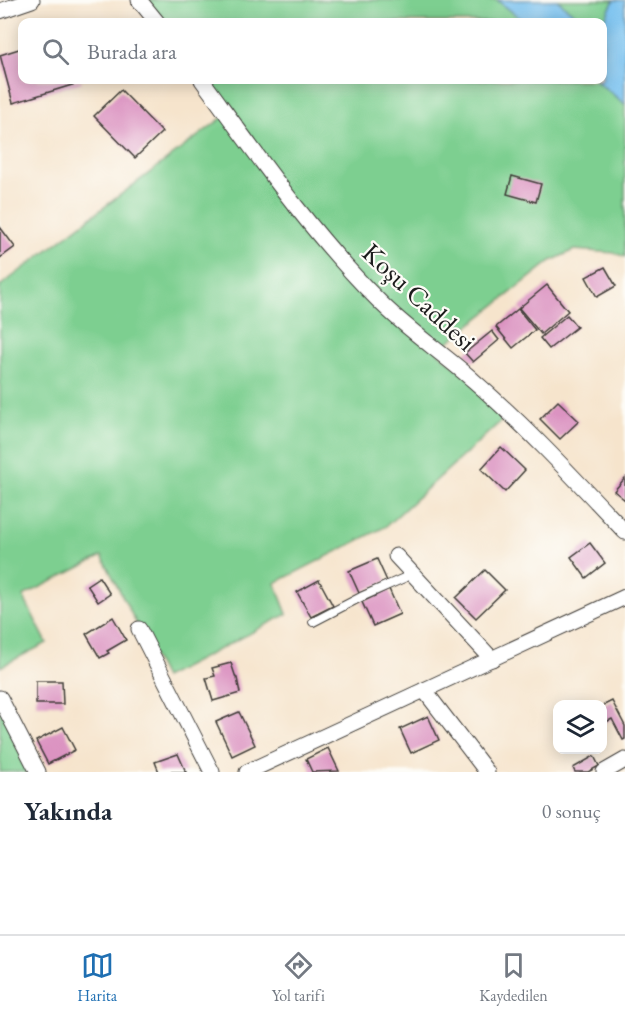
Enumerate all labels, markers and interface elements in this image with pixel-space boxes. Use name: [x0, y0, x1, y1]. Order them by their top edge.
search box: [18, 18, 607, 84]
icon: search: [39, 35, 72, 68]
text: Burada ara: [87, 37, 177, 66]
street label: Koşu Caddesi: [355, 235, 484, 359]
map controls: [553, 700, 607, 754]
button: layers: [553, 700, 607, 754]
text: Yakında: [24, 794, 112, 828]
text: 0 sonuç: [542, 798, 601, 824]
tab: Harita: [77, 949, 117, 1006]
tab: Yol tarifi: [272, 949, 325, 1006]
tab: Kaydedilen: [479, 949, 548, 1006]

